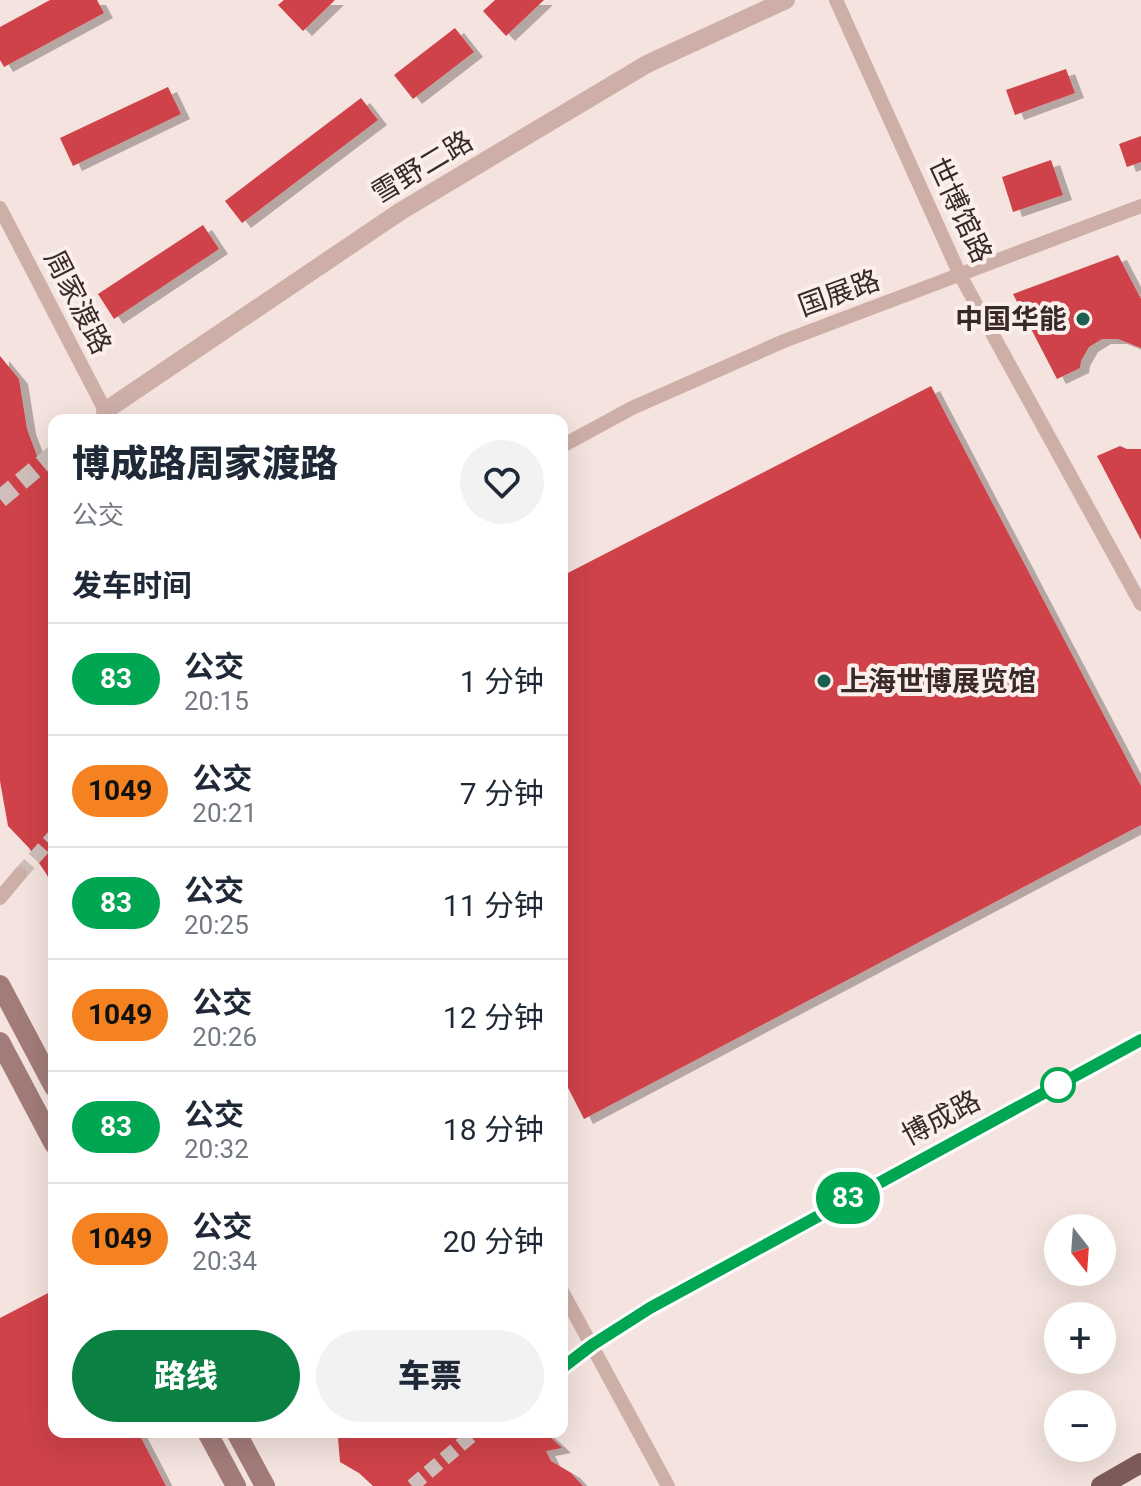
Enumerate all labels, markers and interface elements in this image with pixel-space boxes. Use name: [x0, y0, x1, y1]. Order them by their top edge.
street label: 雪野二路: [365, 124, 479, 210]
street label: 世博馆路: [921, 152, 999, 268]
street label: 周家渡路: [38, 245, 118, 359]
street label: 国展路: [794, 263, 884, 323]
place label: 中国华能: [955, 303, 1067, 336]
marker: 中国华能: [1074, 310, 1092, 328]
button: heart: [460, 440, 544, 524]
text: 博成路周家渡路: [72, 442, 338, 486]
text: 公交: [72, 500, 124, 530]
text: 发车时间: [72, 568, 192, 603]
text: 公交: [184, 649, 244, 684]
text: 83: [100, 662, 132, 695]
text: 1 分钟: [460, 664, 544, 699]
place label: 上海世博展览馆: [840, 665, 1036, 698]
marker: 上海世博展览馆: [815, 672, 833, 690]
text: 20:15: [184, 686, 249, 716]
text: 公交: [192, 761, 252, 796]
text: 1049: [88, 774, 152, 807]
text: 7 分钟: [460, 776, 544, 811]
text: 20:21: [192, 798, 257, 828]
text: 公交: [184, 873, 244, 908]
text: 83: [100, 886, 132, 919]
text: 11 分钟: [443, 888, 544, 923]
text: 20:25: [184, 910, 249, 940]
text: 公交: [192, 985, 252, 1020]
text: 1049: [88, 998, 152, 1031]
text: 12 分钟: [443, 1000, 544, 1035]
text: 20:26: [192, 1022, 257, 1052]
unlabelled marker: [1041, 1068, 1075, 1102]
street label: 博成路: [896, 1084, 986, 1152]
text: 公交: [184, 1097, 244, 1132]
text: 83: [100, 1110, 132, 1143]
text: 18 分钟: [443, 1112, 544, 1147]
text: 20:32: [184, 1134, 249, 1164]
line badge: 83: [812, 1172, 884, 1224]
text: 83: [832, 1181, 864, 1214]
text: 公交: [192, 1209, 252, 1244]
north arrow: [1044, 1214, 1116, 1286]
map controls: [1044, 1214, 1116, 1462]
text: 1049: [88, 1222, 152, 1255]
text: 20 分钟: [443, 1224, 544, 1259]
text: 20:34: [192, 1246, 257, 1276]
button: +: [1044, 1302, 1116, 1374]
button: 路线: [72, 1330, 300, 1422]
button: 车票: [316, 1330, 544, 1422]
button: −: [1044, 1390, 1116, 1462]

